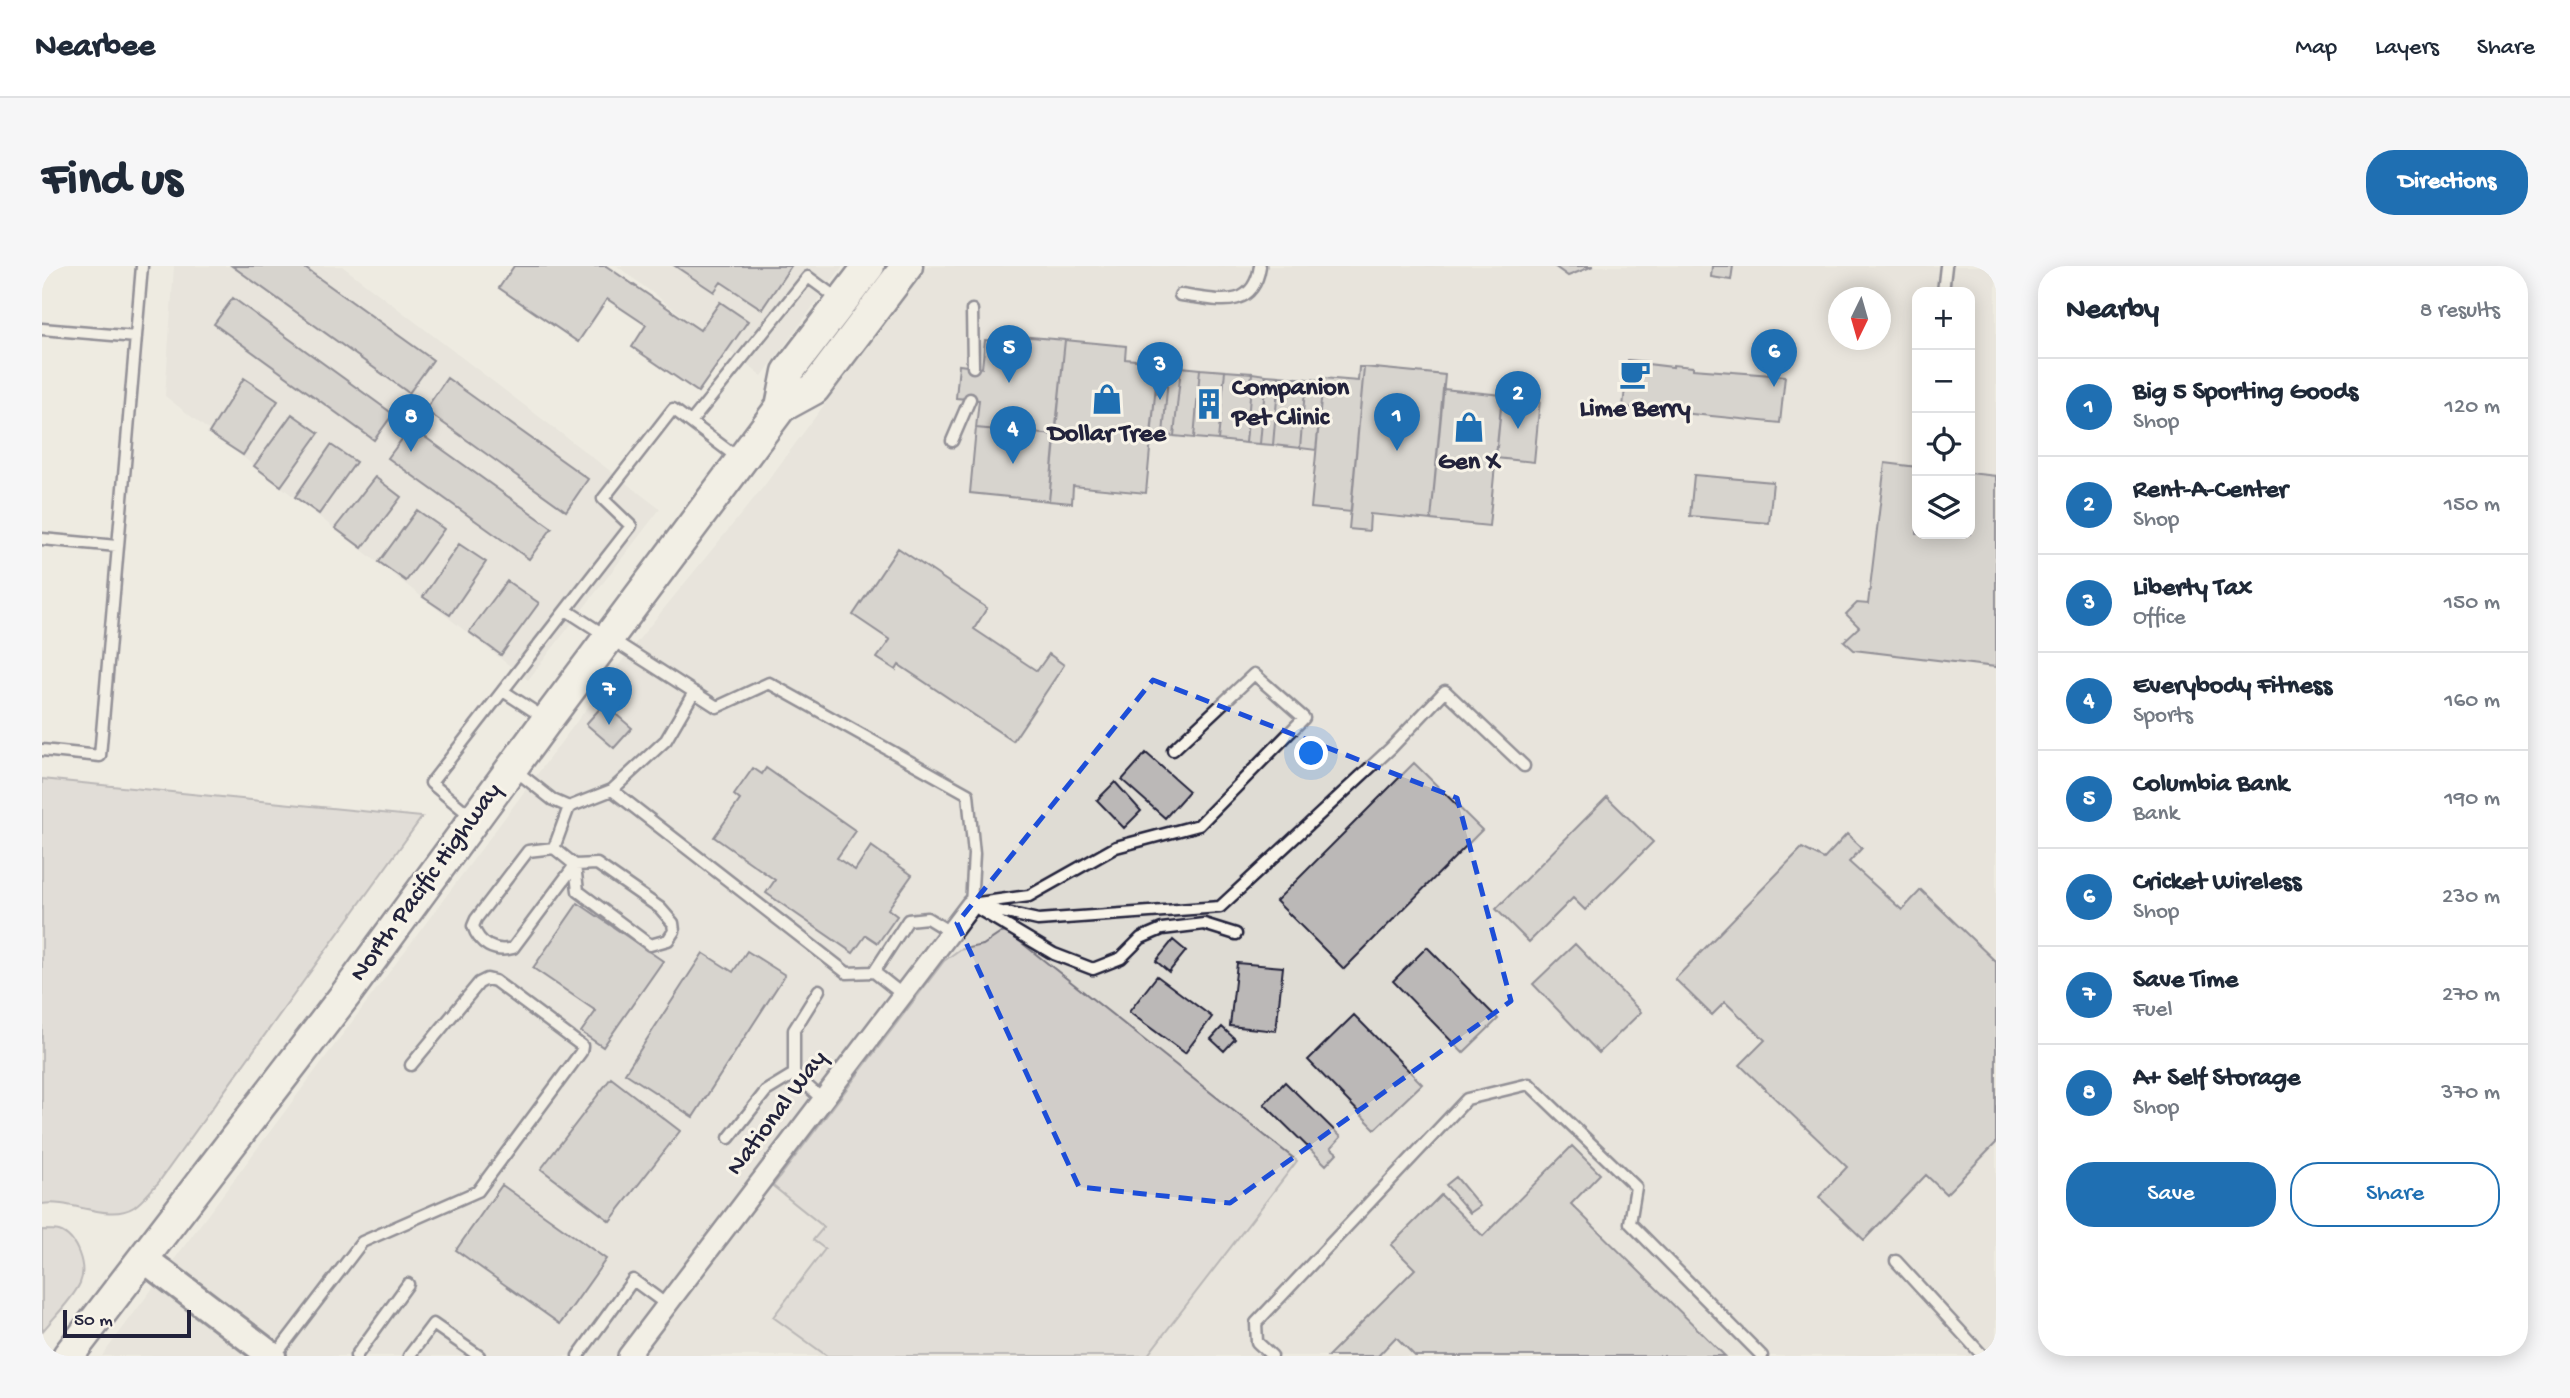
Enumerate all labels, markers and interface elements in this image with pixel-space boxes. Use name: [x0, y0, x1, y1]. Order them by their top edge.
text: Nearbee: [35, 29, 155, 67]
text: Map: [2295, 34, 2337, 63]
text: Layers: [2375, 34, 2439, 63]
text: Share: [2477, 34, 2535, 63]
button: Directions: [2366, 150, 2528, 215]
text: Find us: [42, 153, 182, 211]
north arrow: [1828, 287, 1891, 350]
map controls: [1912, 287, 1975, 539]
button: +: [1912, 287, 1975, 350]
text: Nearby: [2066, 294, 2159, 329]
text: 8 results: [2420, 298, 2500, 325]
pin: 5: [986, 325, 1032, 383]
pin: 6: [1751, 329, 1797, 387]
pin: 3: [1137, 342, 1183, 400]
button: −: [1912, 350, 1975, 413]
cafe icon: Lime Berry: [1618, 357, 1652, 391]
pin: 2: [1495, 371, 1541, 429]
place label: Companion Pet Clinic: [1230, 374, 1350, 435]
text: Big 5 Sporting Goods: [2133, 378, 2358, 409]
shop icon: Dollar Tree: [1090, 382, 1124, 416]
building icon: Companion Pet Clinic: [1192, 387, 1226, 421]
pin: 1: [1374, 393, 1420, 451]
pin: 8: [388, 394, 434, 452]
text: 1: [2084, 394, 2094, 421]
text: 120 m: [2445, 394, 2500, 421]
place label: Lime Berry: [1579, 395, 1691, 426]
pin: 4: [990, 406, 1036, 464]
text: Shop: [2133, 409, 2179, 436]
shop icon: Gen X: [1452, 410, 1486, 444]
button: locate: [1912, 413, 1975, 476]
place label: Dollar Tree: [1046, 420, 1167, 451]
place label: Gen X: [1438, 448, 1502, 479]
button: layers: [1912, 476, 1975, 539]
text: Rent-A-Center: [2133, 476, 2288, 507]
text: 2: [2083, 492, 2095, 519]
text: 150 m: [2444, 492, 2500, 519]
text: Shop: [2133, 507, 2179, 534]
text: Liberty Tax: [2133, 574, 2252, 605]
text: 3: [2083, 590, 2095, 617]
text: 150 m: [2444, 590, 2500, 617]
text: Office: [2133, 605, 2186, 632]
pin: 7: [586, 667, 632, 725]
text: Everybody Fitness: [2133, 672, 2332, 703]
text: 4: [2084, 688, 2094, 715]
text: 160 m: [2444, 688, 2500, 715]
text: Sports: [2133, 703, 2193, 730]
your location: [1294, 736, 1328, 770]
text: Columbia Bank: [2133, 770, 2289, 801]
street label: North Pacific Highway: [344, 777, 510, 989]
text: 5: [2083, 786, 2095, 813]
text: 190 m: [2444, 786, 2500, 813]
text: Bank: [2133, 801, 2179, 828]
text: Cricket Wireless: [2133, 868, 2301, 899]
text: 6: [2083, 884, 2095, 911]
text: 230 m: [2442, 884, 2500, 911]
text: Shop: [2133, 899, 2179, 926]
text: Save Time: [2133, 966, 2238, 997]
text: 7: [2083, 982, 2095, 1009]
text: 270 m: [2442, 982, 2500, 1009]
text: Fuel: [2133, 997, 2173, 1024]
street label: National Way: [721, 1045, 835, 1183]
text: A+ Self Storage: [2133, 1064, 2300, 1095]
text: 8: [2083, 1080, 2095, 1107]
text: 370 m: [2441, 1080, 2500, 1107]
text: Shop: [2133, 1095, 2179, 1122]
button: Save: [2066, 1162, 2276, 1227]
button: Share: [2290, 1162, 2500, 1227]
scale bar: [63, 1307, 191, 1339]
text: 50 m: [74, 1310, 113, 1333]

